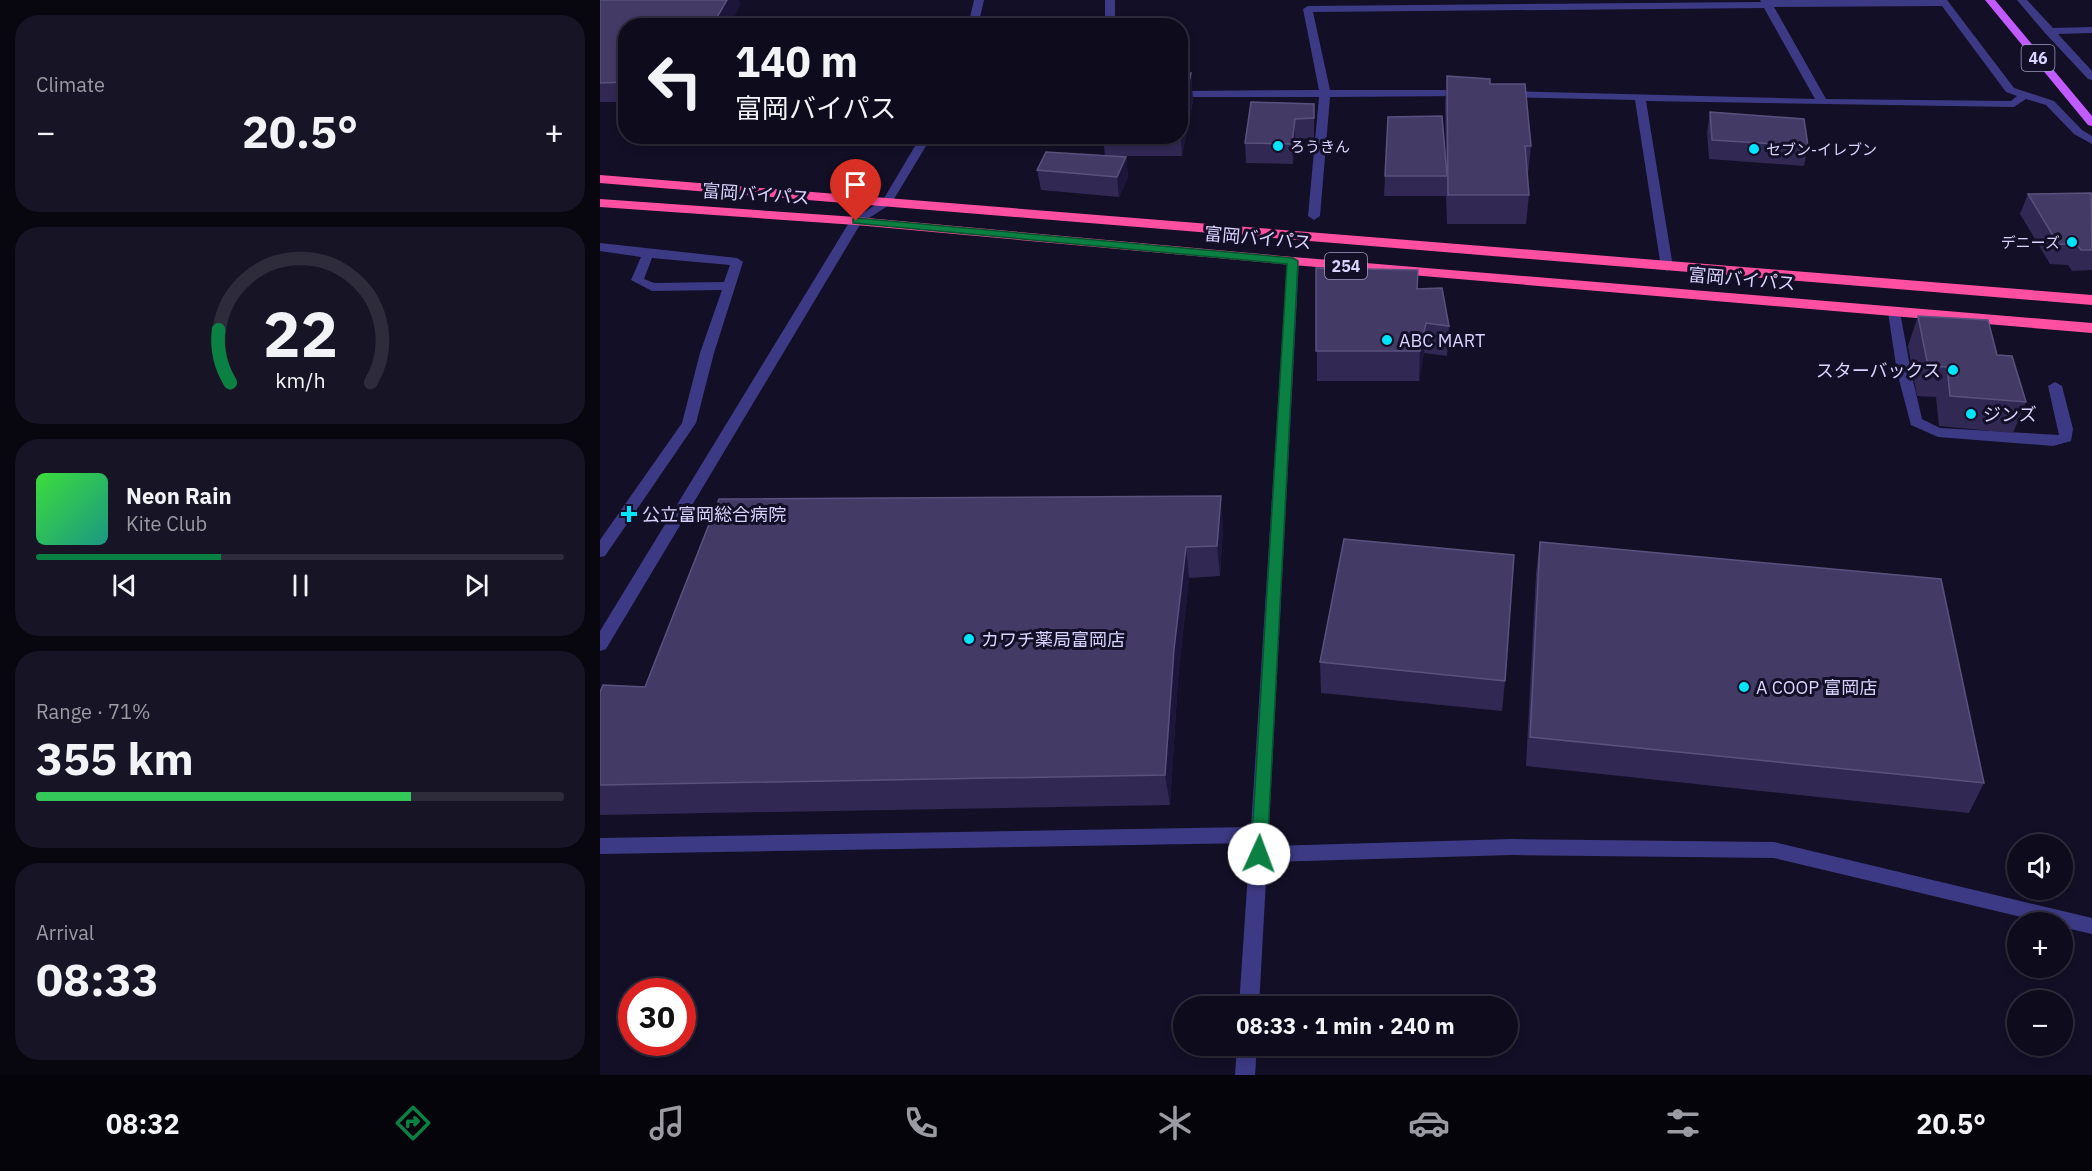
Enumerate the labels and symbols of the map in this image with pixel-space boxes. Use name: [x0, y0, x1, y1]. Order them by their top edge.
road number: 46: [2022, 45, 2054, 71]
place label: ろうきん: [1290, 137, 1350, 156]
marker: ろうきん: [1271, 139, 1285, 153]
place label: セブン-イレブン: [1766, 140, 1877, 159]
marker: セブン-イレブン: [1747, 142, 1761, 156]
pin: [830, 159, 881, 221]
street label: 富岡バイパス: [702, 179, 810, 209]
street label: 富岡バイパス: [1203, 222, 1313, 254]
place label: デニーズ: [2001, 233, 2060, 252]
marker: デニーズ: [2065, 235, 2079, 249]
road number: 254: [1325, 253, 1367, 279]
street label: 富岡バイパス: [1687, 263, 1797, 295]
place label: ABC MART: [1399, 329, 1485, 352]
marker: ABC MART: [1380, 333, 1394, 347]
place label: スターバックス: [1816, 359, 1941, 382]
marker: スターバックス: [1946, 363, 1960, 377]
place label: ジンズ: [1983, 403, 2037, 426]
marker: ジンズ: [1964, 407, 1978, 421]
place label: 公立富岡総合病院: [642, 503, 786, 526]
marker: 公立富岡総合病院: [620, 505, 638, 523]
place label: カワチ薬局富岡店: [981, 628, 1125, 651]
marker: カワチ薬局富岡店: [962, 632, 976, 646]
place label: A COOP 富岡店: [1756, 676, 1877, 699]
marker: A COOP 富岡店: [1737, 680, 1751, 694]
position arrow: [1227, 822, 1291, 886]
speed limit sign: 30: [618, 978, 696, 1056]

